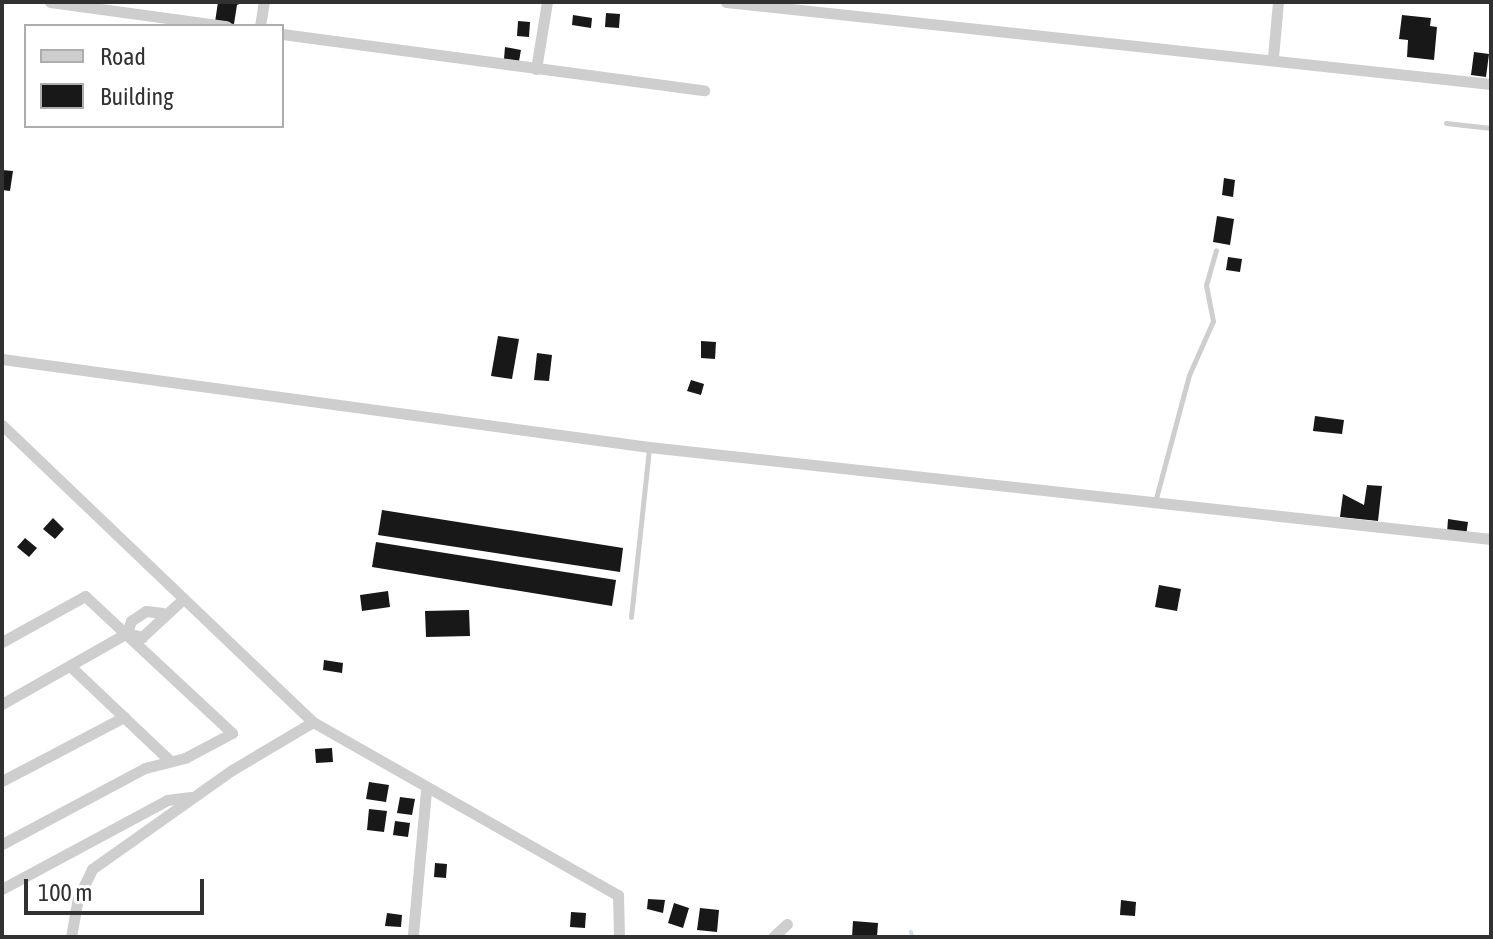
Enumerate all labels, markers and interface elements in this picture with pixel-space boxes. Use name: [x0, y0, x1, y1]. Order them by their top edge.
legend: [24, 24, 284, 128]
text: Road: [100, 43, 146, 70]
text: Building: [100, 83, 173, 110]
scale bar: [28, 863, 208, 913]
text: 100 m: [38, 879, 92, 906]

